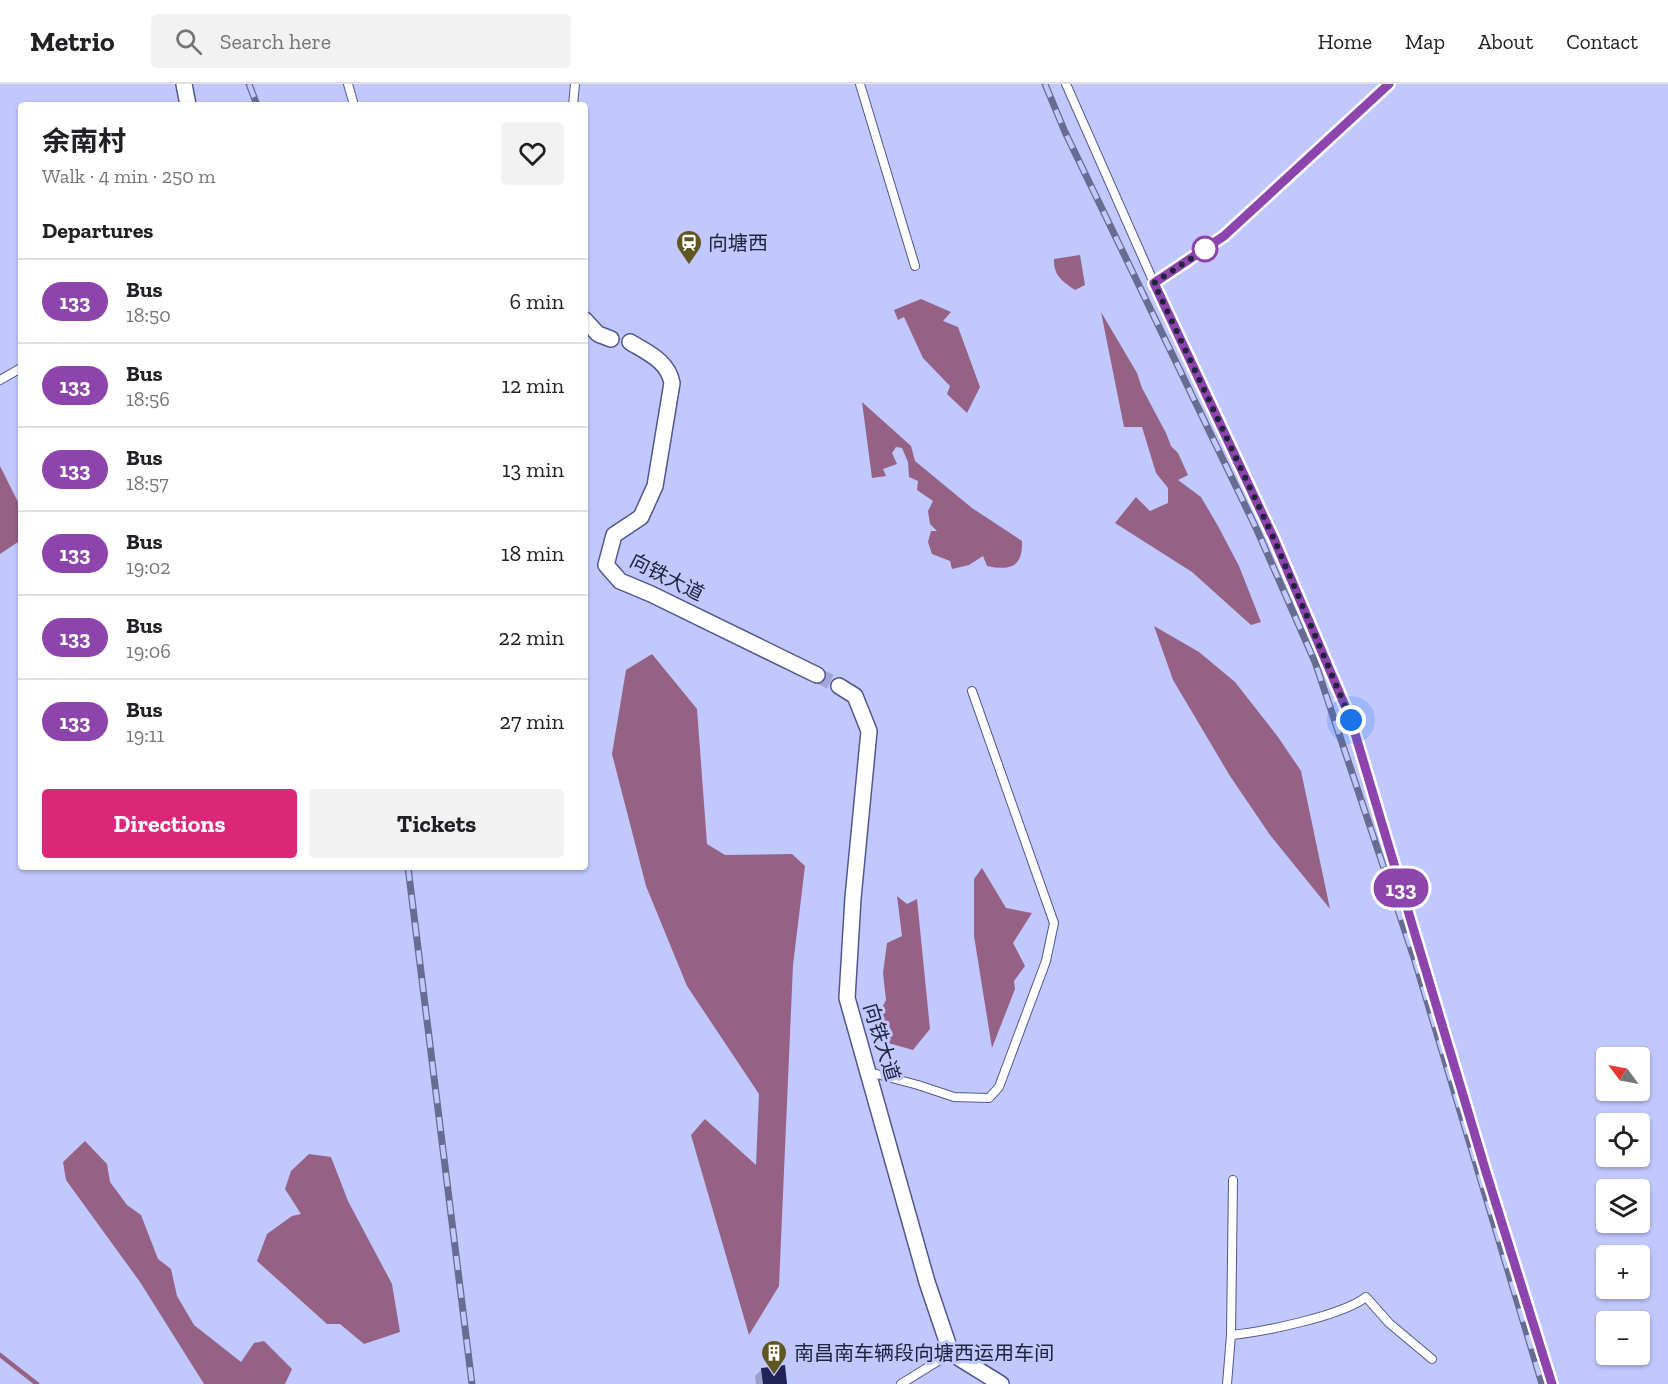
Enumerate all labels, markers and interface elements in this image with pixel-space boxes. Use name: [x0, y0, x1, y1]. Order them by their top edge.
search box: [151, 14, 571, 68]
text: Metrio: [30, 25, 115, 58]
icon: search: [172, 25, 205, 58]
text: Search here: [220, 28, 331, 55]
text: Home: [1318, 29, 1372, 54]
text: Map: [1405, 29, 1445, 54]
text: About: [1478, 29, 1533, 54]
text: Contact: [1566, 29, 1638, 54]
button: heart: [501, 122, 564, 185]
text: 余南村: [42, 125, 126, 158]
text: Walk · 4 min · 250 m: [42, 164, 216, 188]
text: Departures: [42, 217, 153, 244]
station icon: 向塘西: [674, 228, 704, 266]
place label: 向塘西: [708, 231, 768, 255]
unlabelled marker: [1192, 236, 1218, 262]
text: Bus: [126, 276, 163, 303]
text: 6 min: [510, 288, 564, 315]
text: 133: [60, 289, 90, 314]
text: 18:50: [126, 303, 171, 327]
text: Bus: [126, 360, 163, 387]
text: 12 min: [501, 372, 564, 399]
text: 133: [60, 373, 90, 398]
text: 18:56: [126, 387, 170, 411]
text: Bus: [126, 444, 163, 471]
text: 13 min: [502, 456, 564, 483]
text: 133: [60, 457, 90, 482]
text: 18:57: [126, 471, 169, 495]
text: Bus: [126, 528, 163, 555]
text: 18 min: [501, 540, 564, 567]
text: 133: [60, 541, 90, 566]
street label: 向铁大道: [626, 548, 708, 606]
text: 19:02: [126, 555, 171, 579]
text: Bus: [126, 612, 163, 639]
text: 22 min: [499, 624, 564, 651]
text: 133: [60, 625, 90, 650]
text: 19:06: [126, 639, 171, 663]
text: Bus: [126, 696, 163, 723]
your location: [1336, 705, 1366, 735]
text: 27 min: [500, 708, 564, 735]
text: 133: [60, 709, 90, 734]
text: 19:11: [126, 723, 164, 747]
button: Directions: [42, 789, 297, 858]
button: Tickets: [309, 789, 564, 858]
line badge: 133: [1366, 868, 1436, 908]
text: 133: [1386, 876, 1416, 901]
street label: 向铁大道: [859, 1000, 905, 1084]
north arrow: [1596, 1047, 1650, 1101]
map controls: [1596, 1047, 1650, 1365]
button: locate: [1596, 1113, 1650, 1167]
button: layers: [1596, 1179, 1650, 1233]
button: +: [1596, 1245, 1650, 1299]
button: −: [1596, 1311, 1650, 1365]
building icon: 南昌南车辆段向塘西运用车间: [759, 1338, 789, 1376]
place label: 南昌南车辆段向塘西运用车间: [794, 1341, 1054, 1365]

